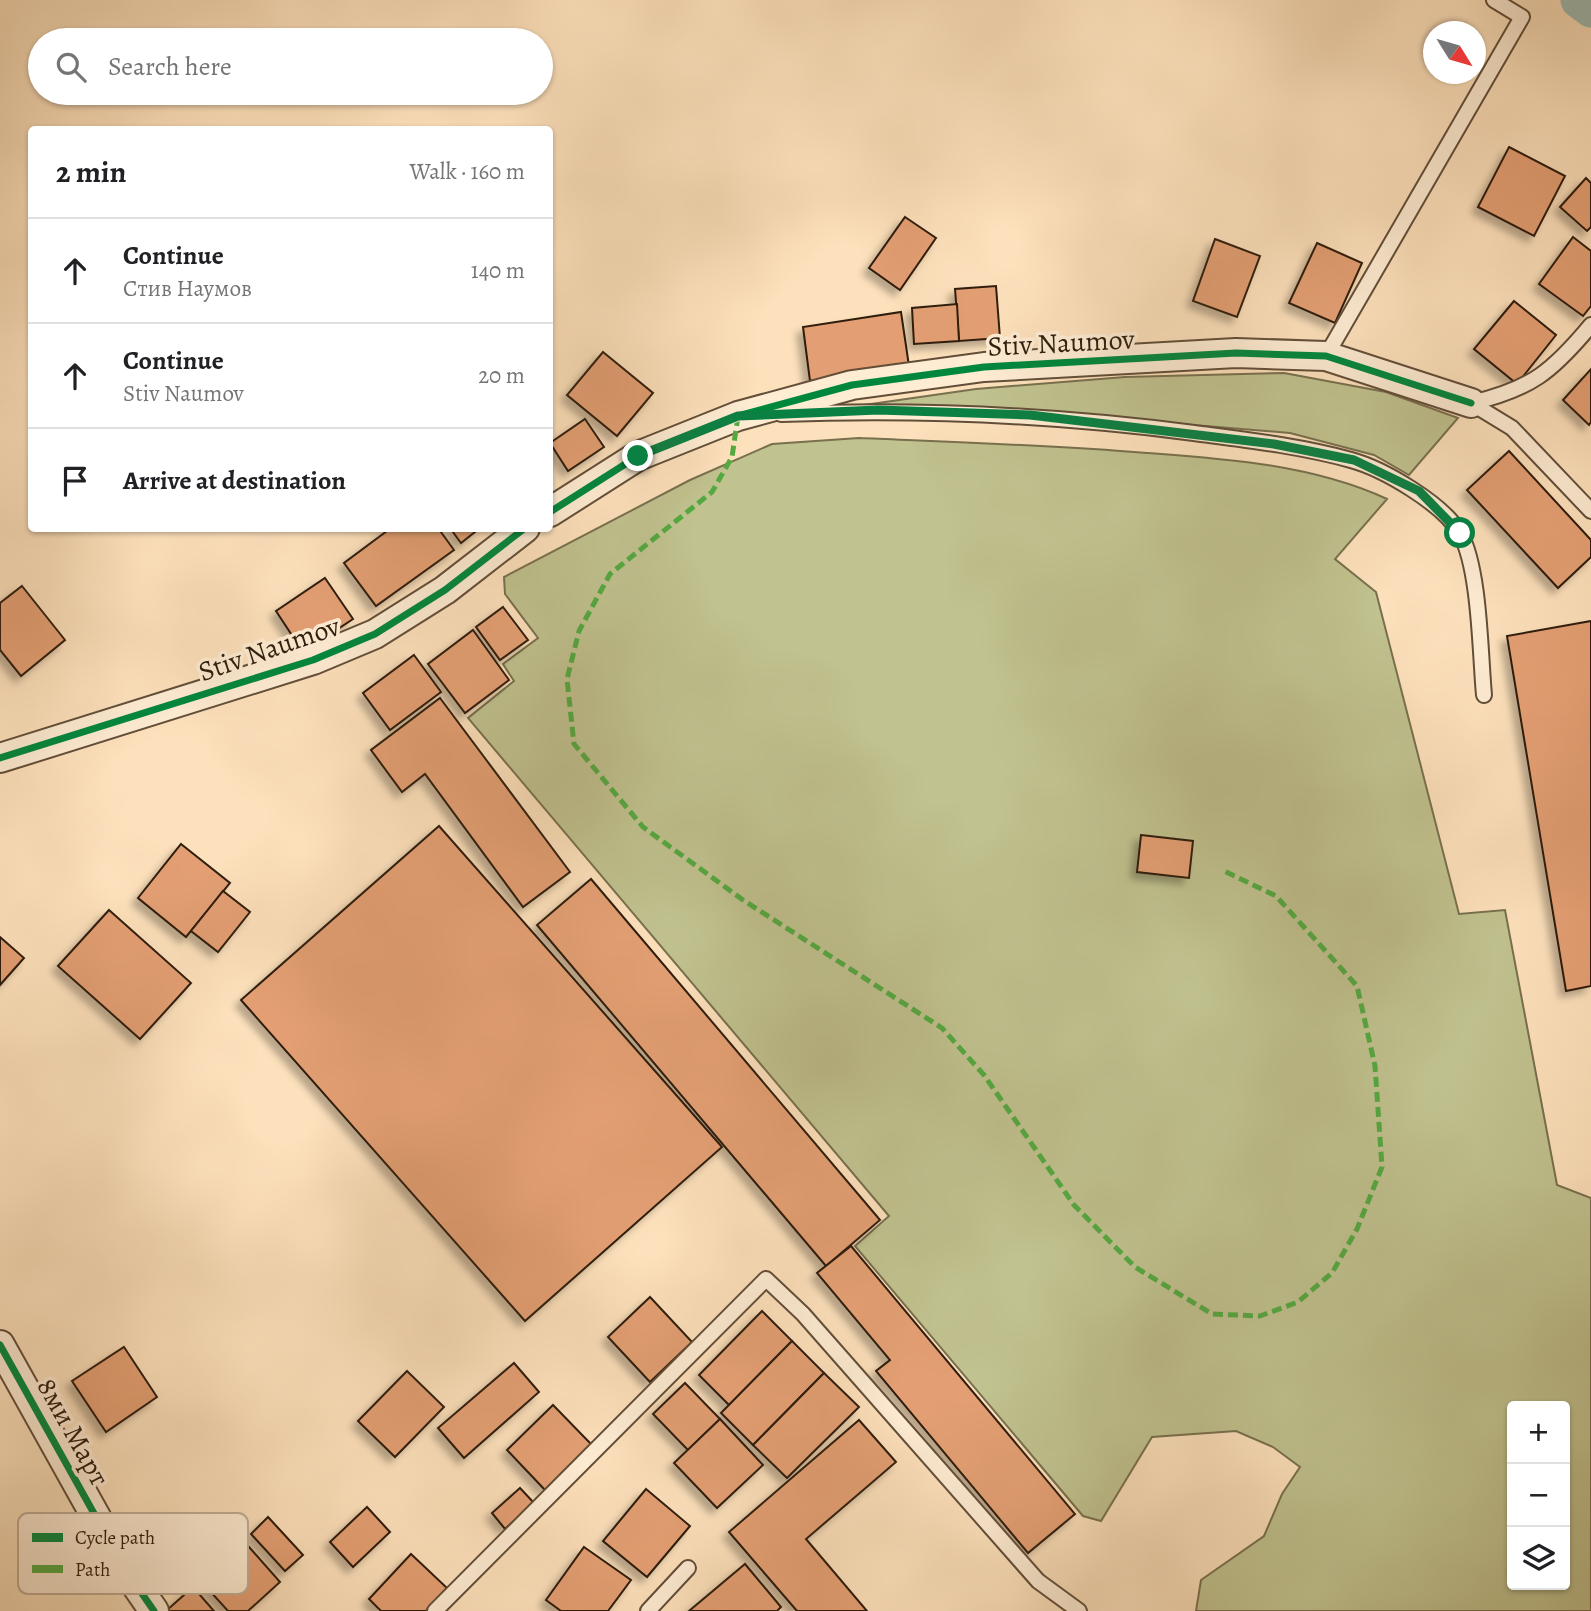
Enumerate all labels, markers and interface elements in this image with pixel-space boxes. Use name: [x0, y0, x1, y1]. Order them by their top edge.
north arrow: [1423, 21, 1486, 84]
search box: [28, 28, 553, 105]
icon: search: [52, 48, 90, 86]
text: Search here: [108, 49, 232, 84]
text: 2 min: [56, 152, 126, 192]
text: Walk · 160 m: [410, 156, 525, 187]
text: Continue: [123, 238, 224, 273]
icon: ahead: [56, 252, 94, 290]
text: 140 m: [471, 255, 525, 286]
text: Стив Наумов: [123, 273, 252, 304]
street label: Stiv Naumov: [987, 320, 1136, 366]
text: Continue: [123, 343, 224, 378]
icon: ahead: [56, 357, 94, 395]
text: 20 m: [478, 360, 525, 391]
text: Stiv Naumov: [123, 378, 244, 409]
route end: [622, 440, 653, 471]
icon: arrive: [56, 462, 94, 500]
text: Arrive at destination: [123, 463, 346, 498]
route start: [1444, 517, 1475, 548]
street label: Stiv Naumov: [193, 607, 345, 691]
street label: 8ми Март: [28, 1371, 118, 1493]
map controls: [1507, 1401, 1570, 1590]
button: +: [1507, 1401, 1570, 1464]
button: −: [1507, 1464, 1570, 1527]
legend: [18, 1513, 248, 1594]
text: Cycle path: [75, 1525, 155, 1551]
button: layers: [1507, 1527, 1570, 1590]
text: Path: [75, 1557, 110, 1583]

